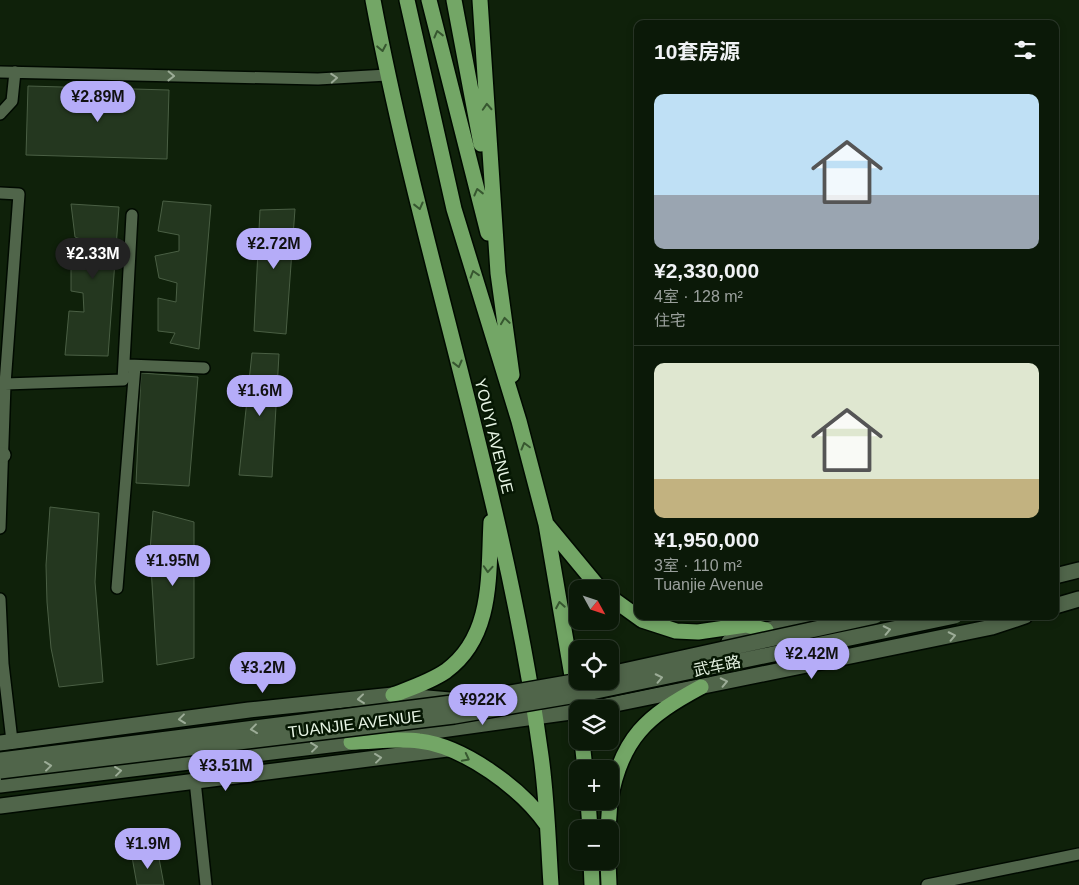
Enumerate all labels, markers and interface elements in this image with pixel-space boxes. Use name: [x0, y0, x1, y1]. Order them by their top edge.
one-way arrow: [433, 30, 444, 39]
icon: filters: [1011, 36, 1039, 64]
text: 10套房源: [654, 40, 740, 63]
one-way arrow: [376, 44, 386, 52]
one-way arrow: [167, 70, 175, 81]
one-way arrow: [330, 73, 338, 84]
pin: ¥2.89M: [57, 80, 139, 123]
text: ¥2.89M: [71, 88, 125, 105]
one-way arrow: [481, 102, 492, 110]
icon: home: [802, 127, 892, 217]
one-way arrow: [473, 188, 483, 196]
one-way arrow: [413, 201, 424, 210]
pin: ¥2.72M: [233, 228, 315, 270]
text: ¥2.72M: [247, 235, 301, 252]
pin: ¥2.33M: [52, 238, 134, 280]
text: ¥2.33M: [66, 245, 120, 262]
text: ¥2,330,000: [654, 259, 759, 282]
one-way arrow: [469, 270, 479, 279]
text: 4室 · 128 m²: [654, 288, 743, 305]
text: 住宅: [654, 312, 686, 329]
one-way arrow: [500, 317, 511, 325]
one-way arrow: [452, 359, 463, 368]
pin: ¥1.6M: [225, 374, 295, 417]
street label: YOUYI AVENUE: [471, 377, 517, 495]
text: ¥1.6M: [238, 382, 282, 399]
icon: home: [802, 395, 892, 485]
one-way arrow: [520, 442, 531, 450]
text: ¥1,950,000: [654, 528, 759, 551]
pin: ¥1.95M: [132, 544, 214, 587]
text: ¥1.95M: [146, 552, 200, 569]
text: 3室 · 110 m²: [654, 557, 742, 574]
one-way arrow: [483, 565, 494, 573]
text: Tuanjie Avenue: [654, 576, 763, 593]
north arrow: [569, 580, 619, 630]
map controls: [569, 580, 619, 870]
one-way arrow: [556, 600, 566, 609]
one-way arrow: [883, 626, 891, 636]
one-way arrow: [948, 631, 957, 641]
pin: ¥2.42M: [771, 638, 853, 680]
button: locate: [569, 640, 619, 690]
text: ¥2.42M: [785, 645, 839, 662]
pin: ¥3.2M: [228, 652, 298, 694]
street label: 武车路: [692, 653, 742, 679]
text: ¥3.2M: [241, 659, 285, 676]
one-way arrow: [655, 673, 664, 683]
one-way arrow: [720, 678, 729, 688]
pin: ¥922K: [448, 684, 518, 726]
text: ¥922K: [459, 691, 507, 708]
one-way arrow: [357, 693, 365, 704]
button: layers: [569, 700, 619, 750]
street label: TUANJIE AVENUE: [287, 707, 423, 741]
one-way arrow: [178, 713, 186, 724]
one-way arrow: [249, 723, 257, 734]
one-way arrow: [310, 742, 318, 753]
pin: ¥3.51M: [185, 750, 267, 792]
one-way arrow: [461, 752, 470, 762]
one-way arrow: [374, 753, 382, 764]
text: ¥3.51M: [199, 757, 253, 774]
button: +: [569, 760, 619, 810]
one-way arrow: [45, 761, 53, 772]
one-way arrow: [114, 766, 122, 777]
button: −: [569, 820, 619, 870]
pin: ¥1.9M: [113, 828, 183, 870]
text: ¥1.9M: [126, 835, 170, 852]

